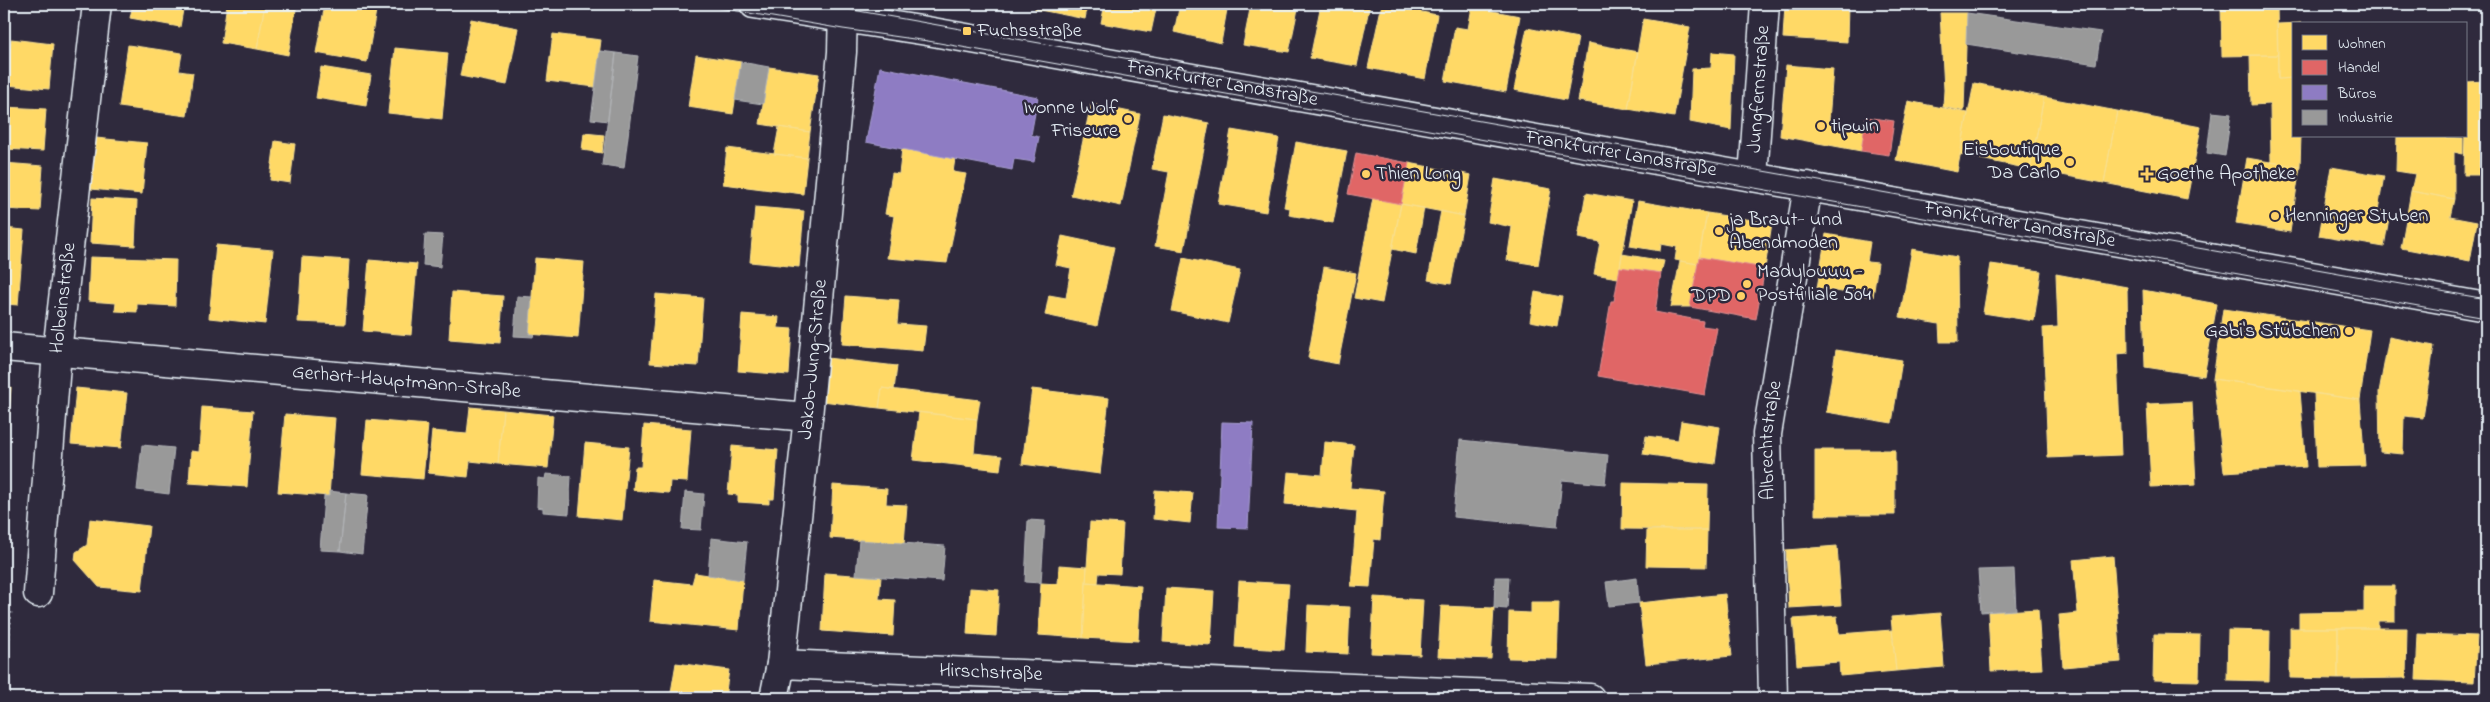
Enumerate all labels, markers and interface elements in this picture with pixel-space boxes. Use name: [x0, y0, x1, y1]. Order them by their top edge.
place label: Fuchsstraße: [976, 17, 1082, 46]
legend: [2292, 22, 2468, 138]
street label: Jungfernstraße: [1740, 24, 1778, 154]
marker: Fuchsstraße: [961, 25, 973, 37]
text: Wohnen: [2338, 33, 2386, 55]
street label: Frankfurter Landstraße: [1124, 52, 1320, 114]
text: Handel: [2338, 57, 2380, 79]
text: Büros: [2337, 83, 2377, 105]
place label: Ivonne Wolf Friseure: [1024, 94, 1119, 146]
text: Industrie: [2338, 107, 2393, 129]
place label: tipwin: [1831, 112, 1879, 141]
marker: Ivonne Wolf Friseure: [1122, 113, 1134, 125]
marker: tipwin: [1815, 120, 1827, 132]
street label: Frankfurter Landstraße: [1522, 123, 1719, 185]
place label: Eisboutique Da Carlo: [1963, 136, 2060, 188]
marker: Eisboutique Da Carlo: [2064, 156, 2076, 168]
place label: Thien Long: [1376, 160, 1461, 190]
place label: Goethe Apotheke: [2157, 160, 2296, 189]
marker: Thien Long: [1360, 168, 1372, 180]
marker: Goethe Apotheke: [2141, 168, 2153, 180]
street label: Frankfurter Landstraße: [1921, 193, 2118, 256]
place label: Henninger Stuben: [2285, 202, 2428, 232]
place label: ja Braut- und Abendmoden: [1726, 206, 1842, 258]
marker: Henninger Stuben: [2269, 210, 2281, 222]
marker: ja Braut- und Abendmoden: [1713, 225, 1725, 237]
street label: Holbeinstraße: [42, 241, 84, 355]
place label: Madylouuu - Postfiliale 504: [1757, 258, 1871, 310]
street label: Jakob-Jung-Straße: [791, 278, 835, 441]
marker: Madylouuu - Postfiliale 504: [1741, 278, 1753, 290]
place label: DPD: [1690, 282, 1731, 311]
marker: DPD: [1735, 290, 1747, 302]
place label: Gabi's Stübchen: [2206, 317, 2339, 346]
marker: Gabi's Stübchen: [2343, 325, 2355, 337]
street label: Gerhart-Hauptmann-Straße: [291, 358, 522, 406]
street label: Albrechtstraße: [1752, 378, 1790, 500]
street label: Hirschstraße: [939, 656, 1043, 689]

